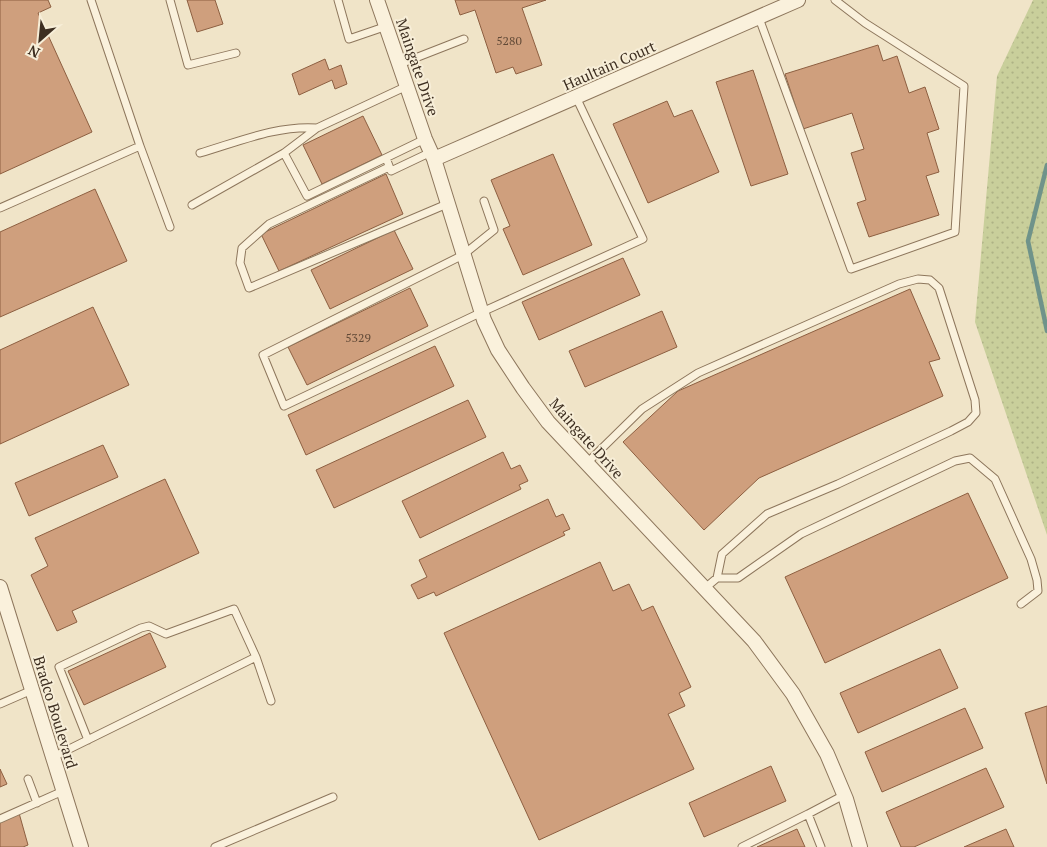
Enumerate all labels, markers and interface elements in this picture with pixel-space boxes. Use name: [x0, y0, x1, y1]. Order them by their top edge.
north arrow: [15, 15, 65, 65]
street label: Maingate Drive: [392, 16, 444, 118]
house number: 5280: [496, 33, 522, 48]
street label: Haultain Court: [560, 35, 659, 94]
text: N: [24, 41, 43, 63]
house number: 5329: [345, 330, 371, 345]
street label: Maingate Drive: [545, 393, 629, 483]
street label: Bradco Boulevard: [29, 653, 83, 771]

